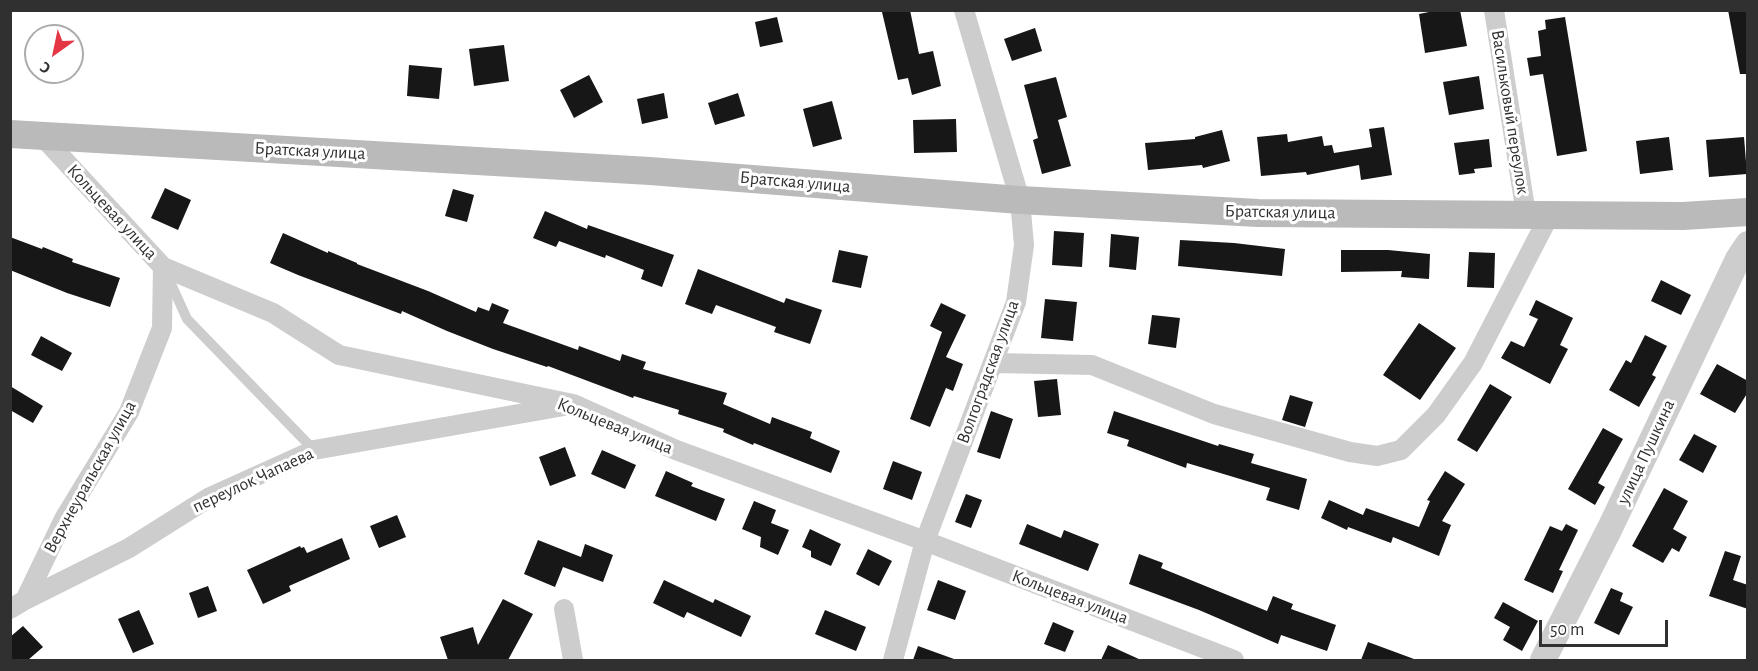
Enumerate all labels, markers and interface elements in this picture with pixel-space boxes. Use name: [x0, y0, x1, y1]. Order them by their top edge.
north arrow: [24, 24, 84, 84]
street label: Васильковый переулок: [1486, 28, 1534, 196]
text: С: [37, 58, 53, 77]
street label: Братская улица: [254, 137, 366, 165]
street label: Кольцевая улица: [62, 160, 162, 264]
street label: Братская улица: [739, 166, 851, 198]
street label: Братская улица: [1224, 200, 1336, 224]
street label: Волгоградская улица: [952, 297, 1024, 447]
street label: Кольцевая улица: [554, 393, 676, 459]
street label: улица Пушкина: [1612, 396, 1680, 508]
street label: Верхнеуральская улица: [39, 397, 141, 557]
street label: переулок Чапаева: [189, 442, 317, 518]
street label: Кольцевая улица: [1009, 565, 1131, 629]
scale bar: [1542, 608, 1671, 646]
text: 50 m: [1550, 621, 1584, 639]

